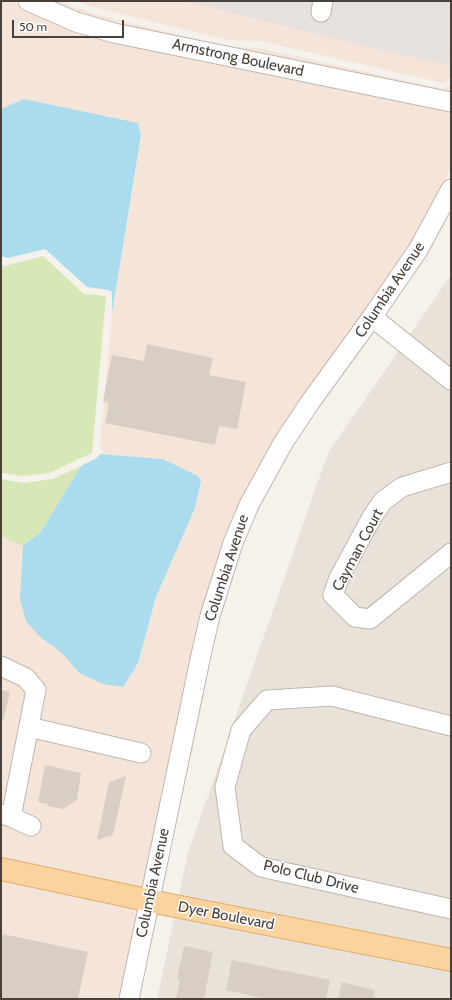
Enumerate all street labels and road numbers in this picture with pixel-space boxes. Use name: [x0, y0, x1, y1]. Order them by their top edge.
street label: Armstrong Boulevard: [171, 35, 305, 81]
street label: Columbia Avenue: [351, 239, 429, 341]
street label: Cayman Court: [329, 506, 387, 594]
street label: Columbia Avenue: [201, 512, 253, 624]
street label: Columbia Avenue: [133, 827, 173, 939]
street label: Polo Club Drive: [261, 856, 361, 898]
street label: Dyer Boulevard: [176, 898, 276, 934]

